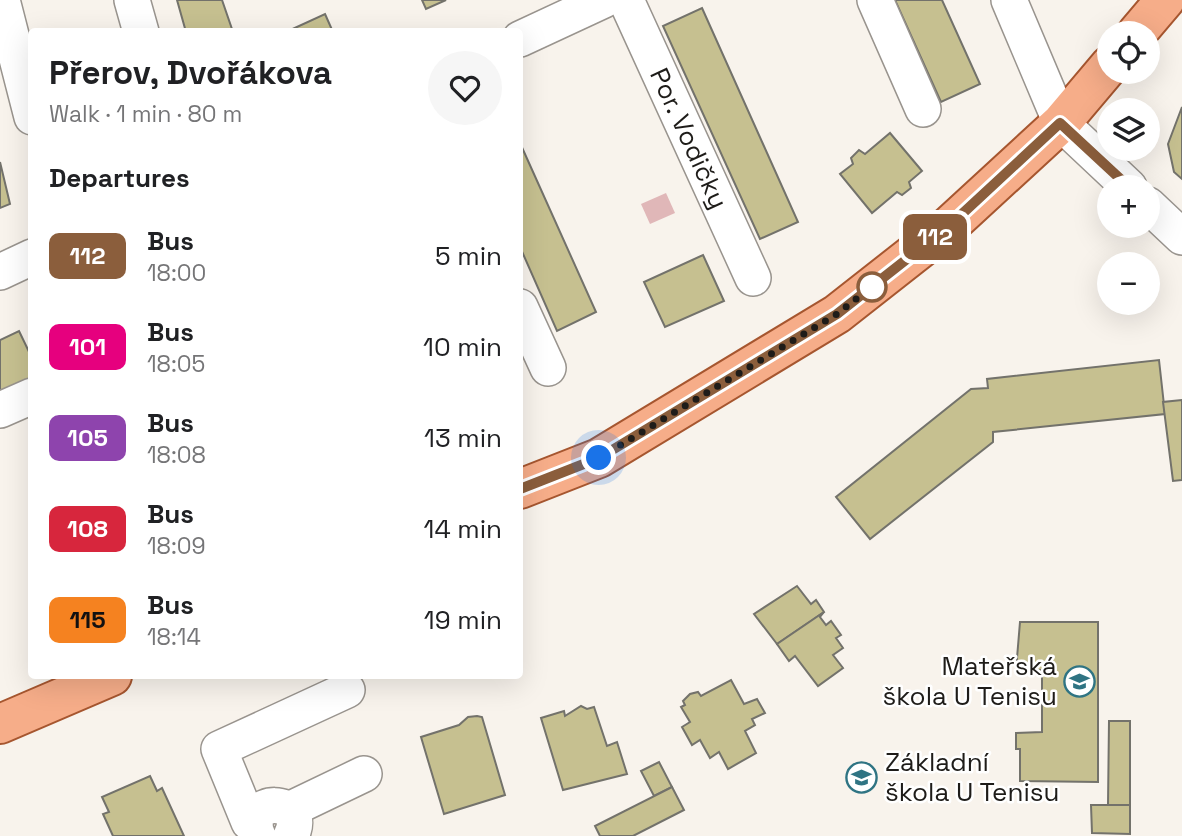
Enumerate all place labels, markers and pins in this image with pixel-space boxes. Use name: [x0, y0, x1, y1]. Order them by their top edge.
unlabelled marker: [857, 272, 887, 302]
place label: Mateřská škola U Tenisu: [883, 649, 1057, 713]
school or university icon: Mateřská škola U Tenisu: [1063, 664, 1097, 698]
place label: Základní škola U Tenisu: [885, 745, 1059, 809]
school or university icon: Základní škola U Tenisu: [845, 760, 879, 794]

